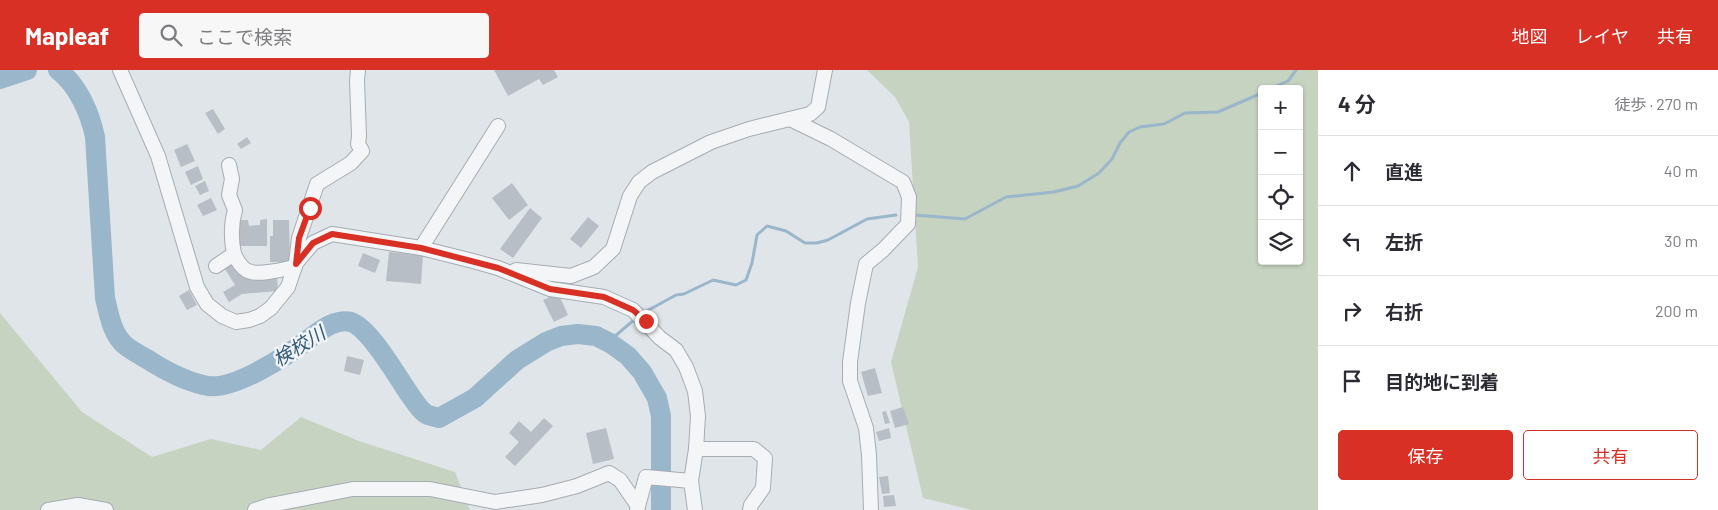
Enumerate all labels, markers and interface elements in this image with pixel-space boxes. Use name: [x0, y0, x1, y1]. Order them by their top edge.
search box: [139, 13, 489, 58]
text: Mapleaf: [25, 21, 109, 50]
icon: search: [157, 21, 185, 49]
text: ここで検索: [197, 25, 292, 48]
text: 地図: [1512, 25, 1548, 47]
text: レイヤ: [1576, 25, 1629, 47]
text: 共有: [1657, 25, 1693, 47]
map controls: [1258, 85, 1303, 265]
button: +: [1258, 85, 1303, 130]
text: 4 分: [1338, 91, 1376, 116]
text: 徒歩 · 270 m: [1615, 94, 1698, 113]
button: −: [1258, 130, 1303, 175]
icon: ahead: [1338, 157, 1366, 185]
text: 直進: [1385, 160, 1423, 183]
text: 40 m: [1664, 161, 1698, 180]
button: locate: [1258, 175, 1303, 220]
route start: [299, 197, 322, 220]
button: layers: [1258, 220, 1303, 265]
icon: left: [1338, 227, 1366, 255]
text: 左折: [1385, 230, 1423, 253]
text: 30 m: [1664, 231, 1698, 250]
icon: right: [1338, 297, 1366, 325]
text: 右折: [1385, 300, 1423, 323]
text: 200 m: [1655, 301, 1698, 320]
route end: [635, 310, 658, 333]
water label: 検校川: [268, 320, 331, 370]
icon: arrive: [1338, 367, 1366, 395]
text: 目的地に到着: [1385, 370, 1499, 393]
button: 保存: [1338, 430, 1513, 480]
button: 共有: [1523, 430, 1698, 480]

